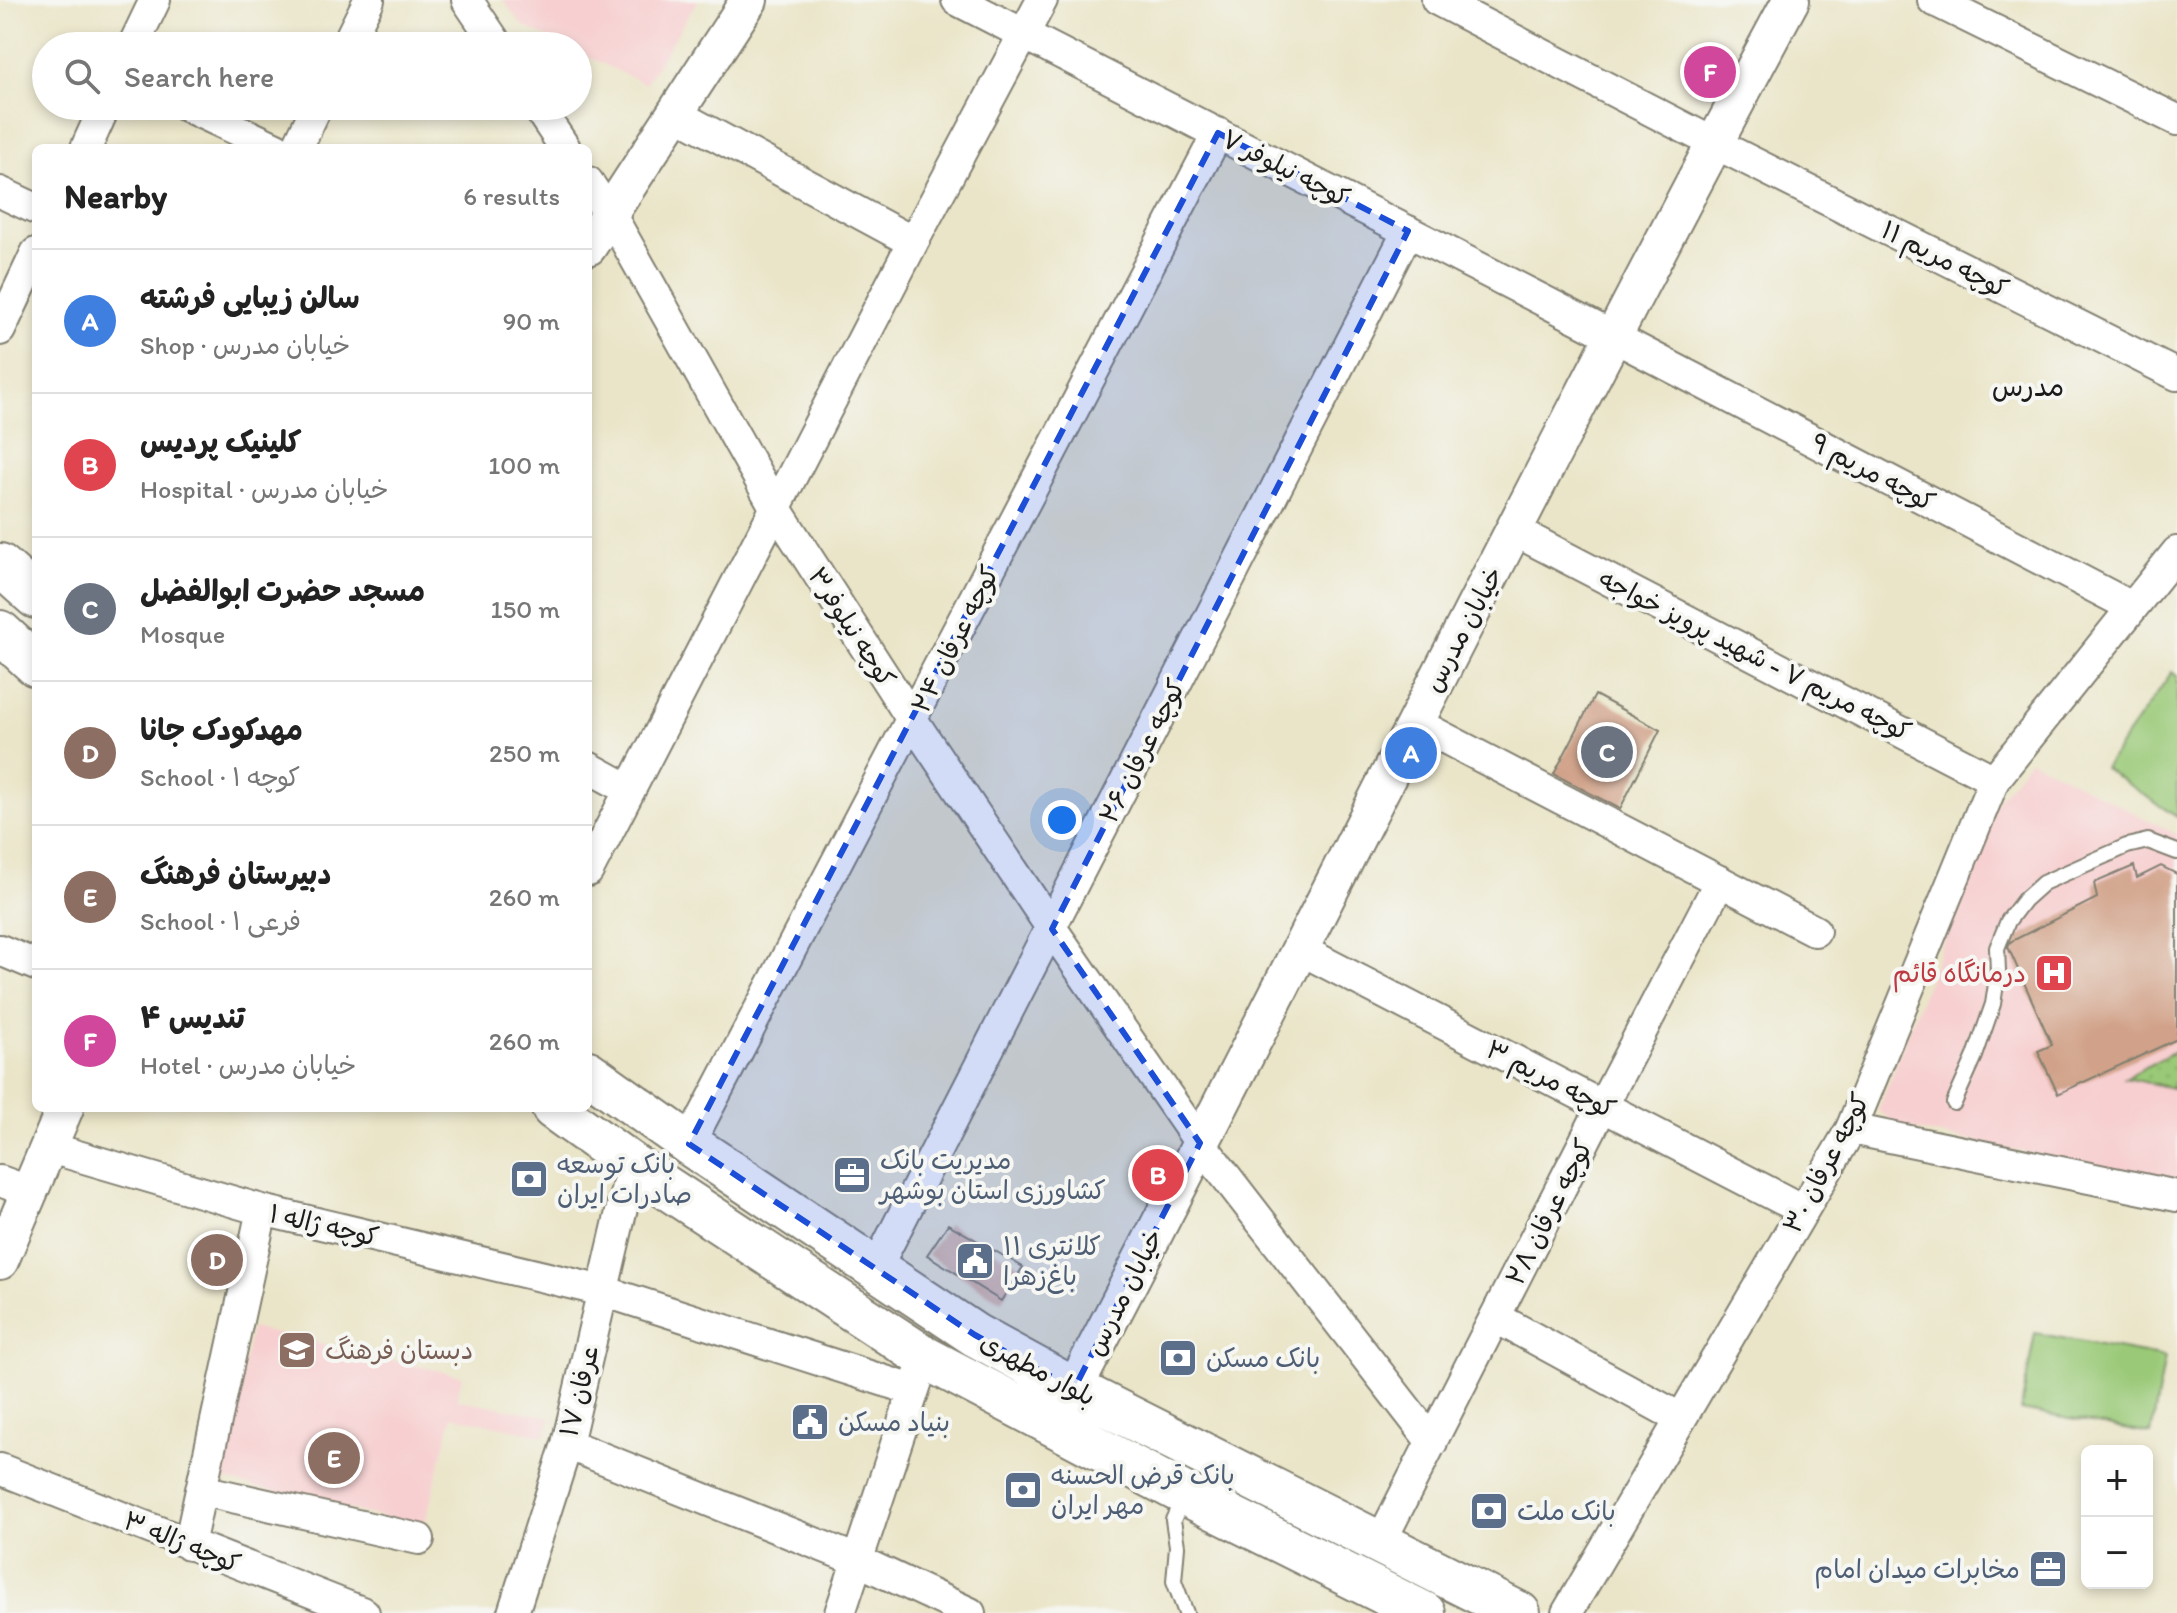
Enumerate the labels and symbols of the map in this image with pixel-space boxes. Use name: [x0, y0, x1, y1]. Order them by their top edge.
pin: F: [1684, 42, 1736, 102]
street label: کوچه نیلوفر ۷: [1216, 122, 1355, 215]
street label: کوچه مریم ۱۱: [1874, 213, 2014, 308]
district label: مدرس: [1992, 369, 2064, 403]
street label: کوچه مریم ۹: [1804, 426, 1941, 522]
street label: کوچه عرفان ۲۴: [904, 560, 1006, 718]
street label: کوچه نیلوفر۳: [801, 561, 903, 694]
street label: خیابان مدرس: [1417, 561, 1509, 697]
street label: کوچه مریم ۷ - شهید پرویز خواجه: [1592, 562, 1916, 751]
street label: کوچه عرفان ۲۶: [1092, 674, 1192, 828]
pin: C: [1581, 722, 1633, 782]
pin: A: [1385, 723, 1437, 783]
your location: [1042, 800, 1082, 840]
hospital icon: درمانگاه قائم: [2033, 952, 2075, 994]
place label: درمانگاه قائم: [1893, 957, 2026, 993]
street label: کوچه مریم ۳: [1479, 1033, 1621, 1129]
street label: کوچه عرفان ۳۰: [1776, 1088, 1876, 1238]
street label: کوچه عرفان ۲۸: [1498, 1133, 1600, 1291]
place label: مدیریت بانک کشاورزی استان بوشهر: [878, 1144, 1106, 1206]
pin: B: [1132, 1145, 1184, 1205]
place label: بانک توسعه صادرات ایران: [557, 1148, 692, 1210]
office icon: مدیریت بانک کشاورزی استان بوشهر: [831, 1154, 873, 1196]
bank icon: بانک توسعه صادرات ایران: [508, 1158, 550, 1200]
street label: کوچه ژاله ۱: [266, 1197, 382, 1253]
street label: خیابان مدرس: [1078, 1223, 1170, 1361]
pin: D: [191, 1230, 243, 1290]
place label: کلانتری ۱۱ باغ‌زهرا: [1003, 1230, 1101, 1294]
public building icon: کلانتری ۱۱ باغ‌زهرا: [954, 1240, 996, 1282]
street label: بلوار مطهری: [975, 1325, 1101, 1413]
school or university icon: دبستان فرهنگ: [276, 1329, 318, 1371]
place label: دبستان فرهنگ: [325, 1334, 473, 1366]
bank icon: بانک مسکن: [1157, 1337, 1199, 1379]
street label: عرفان ۱۷: [552, 1342, 606, 1440]
place label: بانک مسکن: [1206, 1342, 1320, 1374]
public building icon: بنیاد مسکن: [789, 1401, 831, 1443]
place label: بنیاد مسکن: [838, 1406, 950, 1438]
pin: E: [308, 1428, 360, 1488]
place label: بانک قرض الحسنه مهر ایران: [1051, 1459, 1235, 1521]
bank icon: بانک قرض الحسنه مهر ایران: [1002, 1469, 1044, 1511]
bank icon: بانک ملت: [1468, 1490, 1510, 1532]
place label: بانک ملت: [1517, 1495, 1616, 1527]
street label: کوچه ژاله ۳: [119, 1504, 245, 1580]
office icon: مخابرات میدان امام: [2027, 1548, 2069, 1590]
place label: مخابرات میدان امام: [1814, 1553, 2020, 1589]

